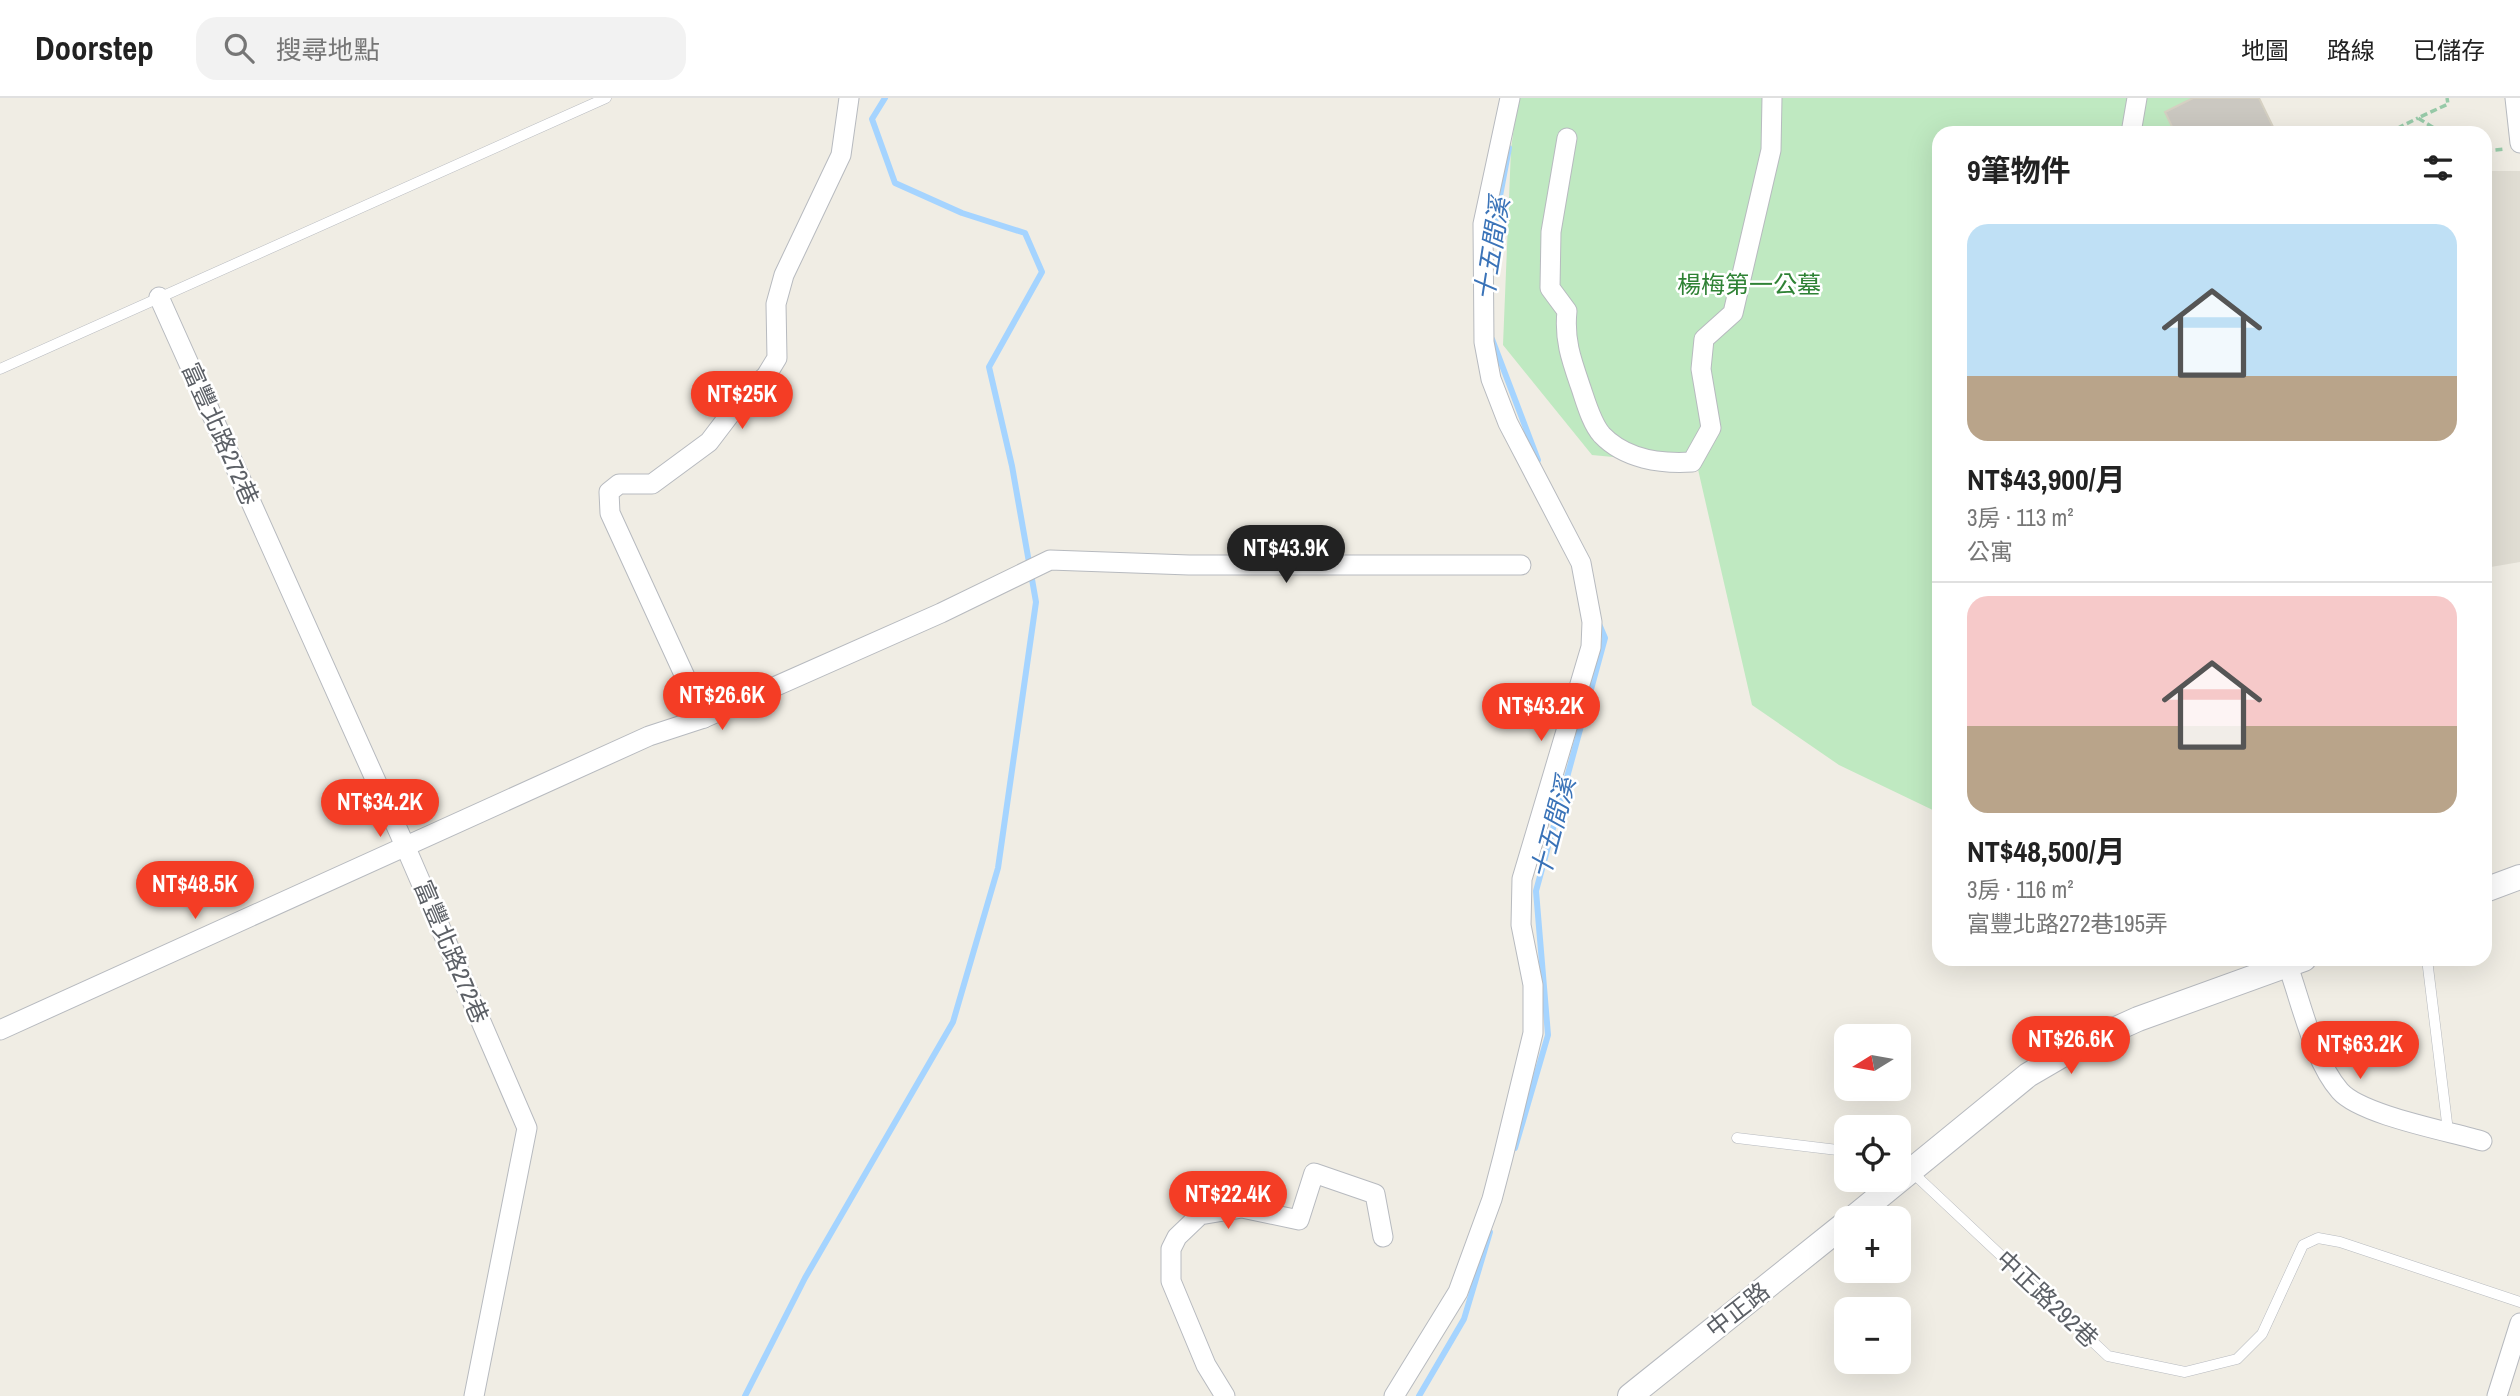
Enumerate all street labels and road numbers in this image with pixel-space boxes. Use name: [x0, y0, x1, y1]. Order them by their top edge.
street label: 富豐北路272巷: [175, 357, 267, 510]
street label: 富豐北路272巷: [407, 875, 497, 1028]
street label: 中正路292巷: [1990, 1243, 2106, 1354]
street label: 中正路: [1699, 1274, 1776, 1344]

